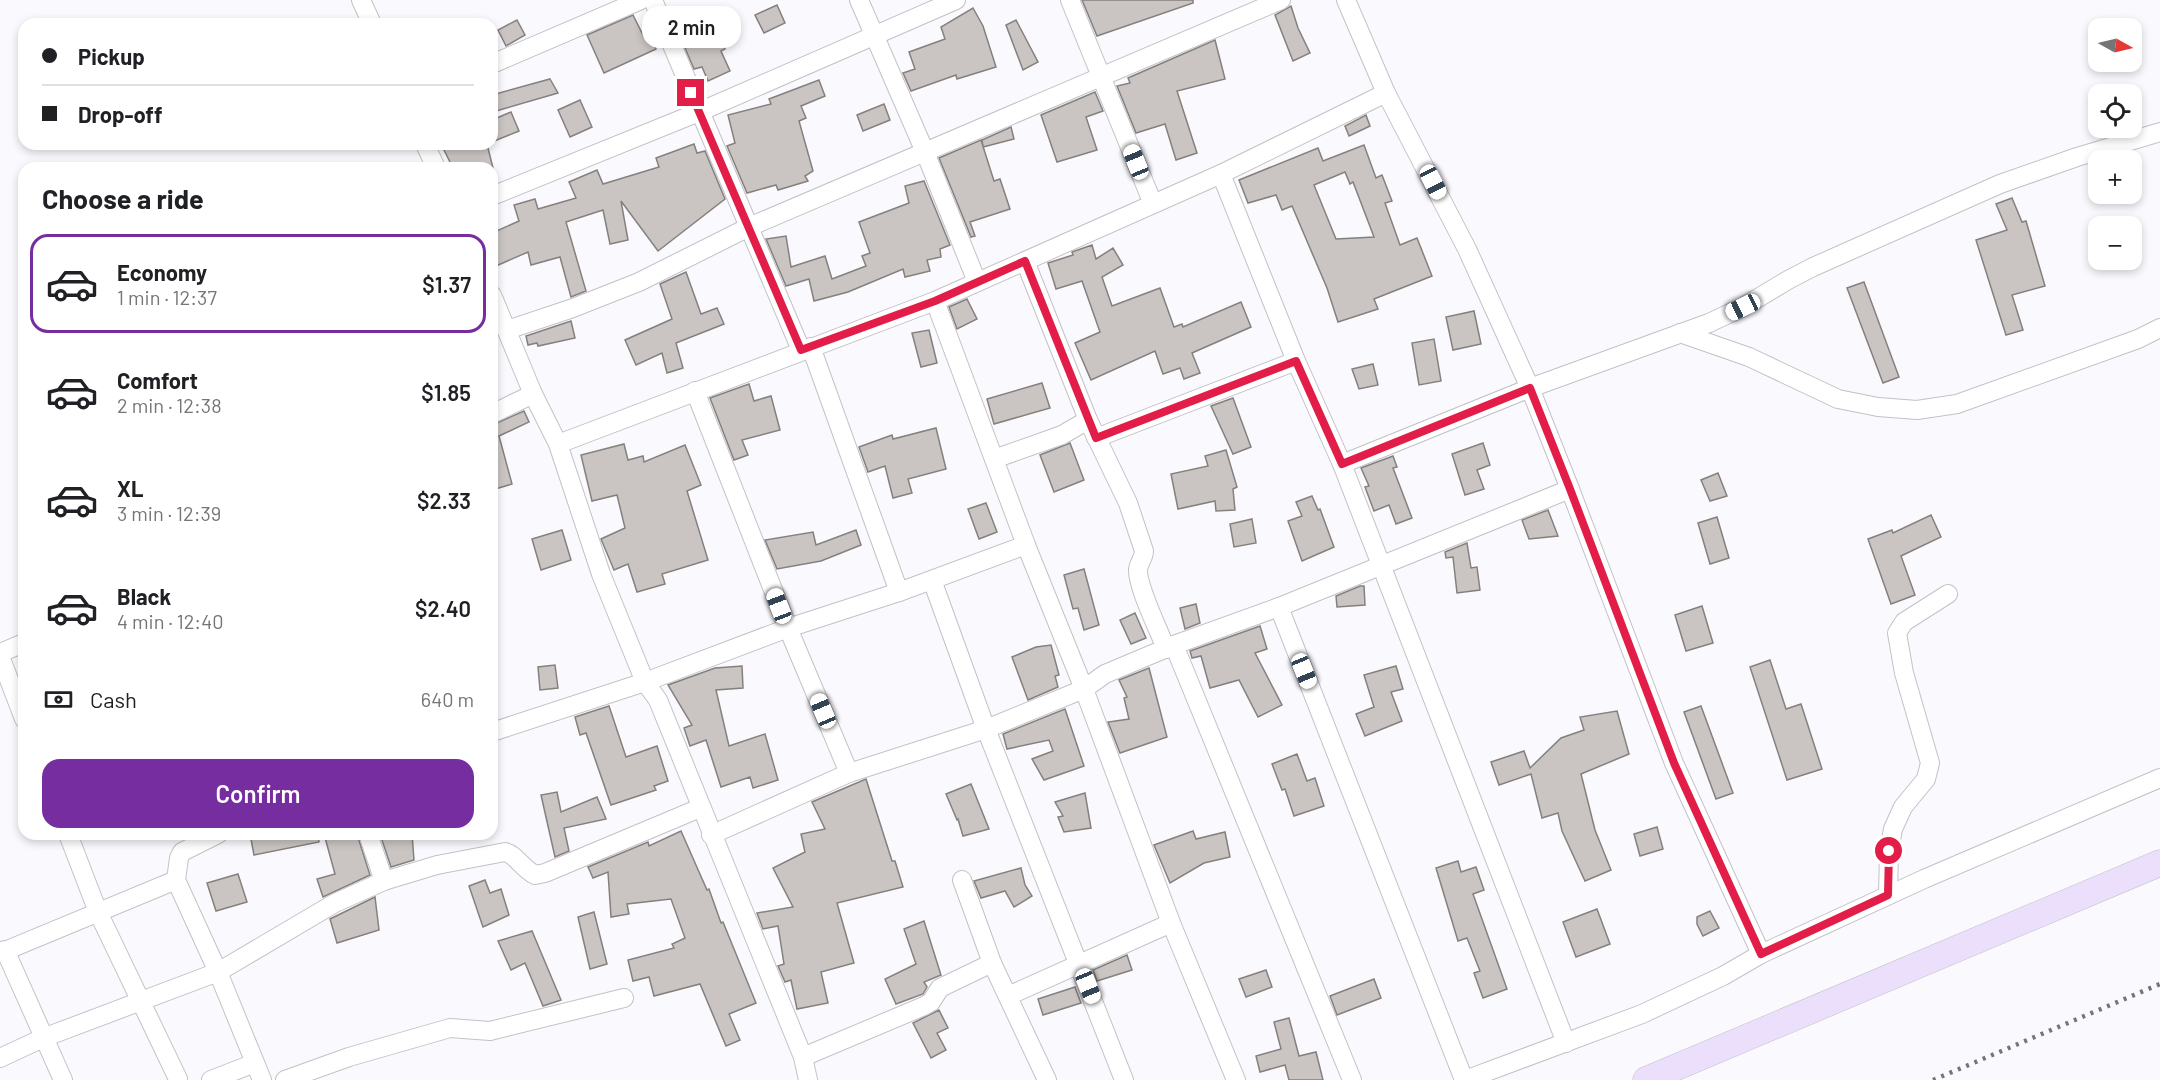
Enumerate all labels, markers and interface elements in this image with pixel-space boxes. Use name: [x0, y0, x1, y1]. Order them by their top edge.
callout: 2 min: [642, 6, 740, 48]
text: 2 min: [668, 15, 715, 39]
north arrow: [2088, 18, 2142, 72]
map controls: [2088, 18, 2142, 270]
text: Pickup: [78, 43, 145, 69]
route end: [677, 79, 704, 106]
button: locate: [2088, 84, 2142, 138]
text: Drop-off: [78, 101, 162, 127]
car: [1121, 142, 1151, 182]
button: +: [2088, 150, 2142, 204]
car: [1417, 162, 1449, 202]
text: Choose a ride: [42, 182, 204, 214]
button: −: [2088, 216, 2142, 270]
icon: car: [45, 257, 99, 311]
text: Economy: [117, 259, 207, 285]
text: $1.37: [422, 271, 471, 297]
text: 1 min · 12:37: [117, 285, 217, 309]
car: [1723, 291, 1763, 323]
icon: car: [45, 365, 99, 419]
text: Comfort: [117, 367, 198, 393]
text: $1.85: [421, 379, 471, 405]
text: 2 min · 12:38: [117, 393, 222, 417]
icon: car: [45, 473, 99, 527]
text: XL: [117, 475, 143, 501]
text: $2.33: [417, 487, 471, 513]
text: 3 min · 12:39: [117, 501, 221, 525]
icon: car: [45, 581, 99, 635]
text: Black: [117, 583, 171, 609]
car: [764, 586, 794, 626]
text: $2.40: [415, 595, 471, 621]
text: 4 min · 12:40: [117, 609, 223, 633]
car: [1289, 651, 1319, 691]
icon: cash: [42, 683, 75, 716]
text: Cash: [90, 686, 137, 712]
text: 640 m: [421, 687, 474, 711]
car: [808, 691, 838, 731]
button: Confirm: [42, 759, 474, 828]
route start: [1875, 837, 1902, 864]
car: [1073, 966, 1103, 1006]

